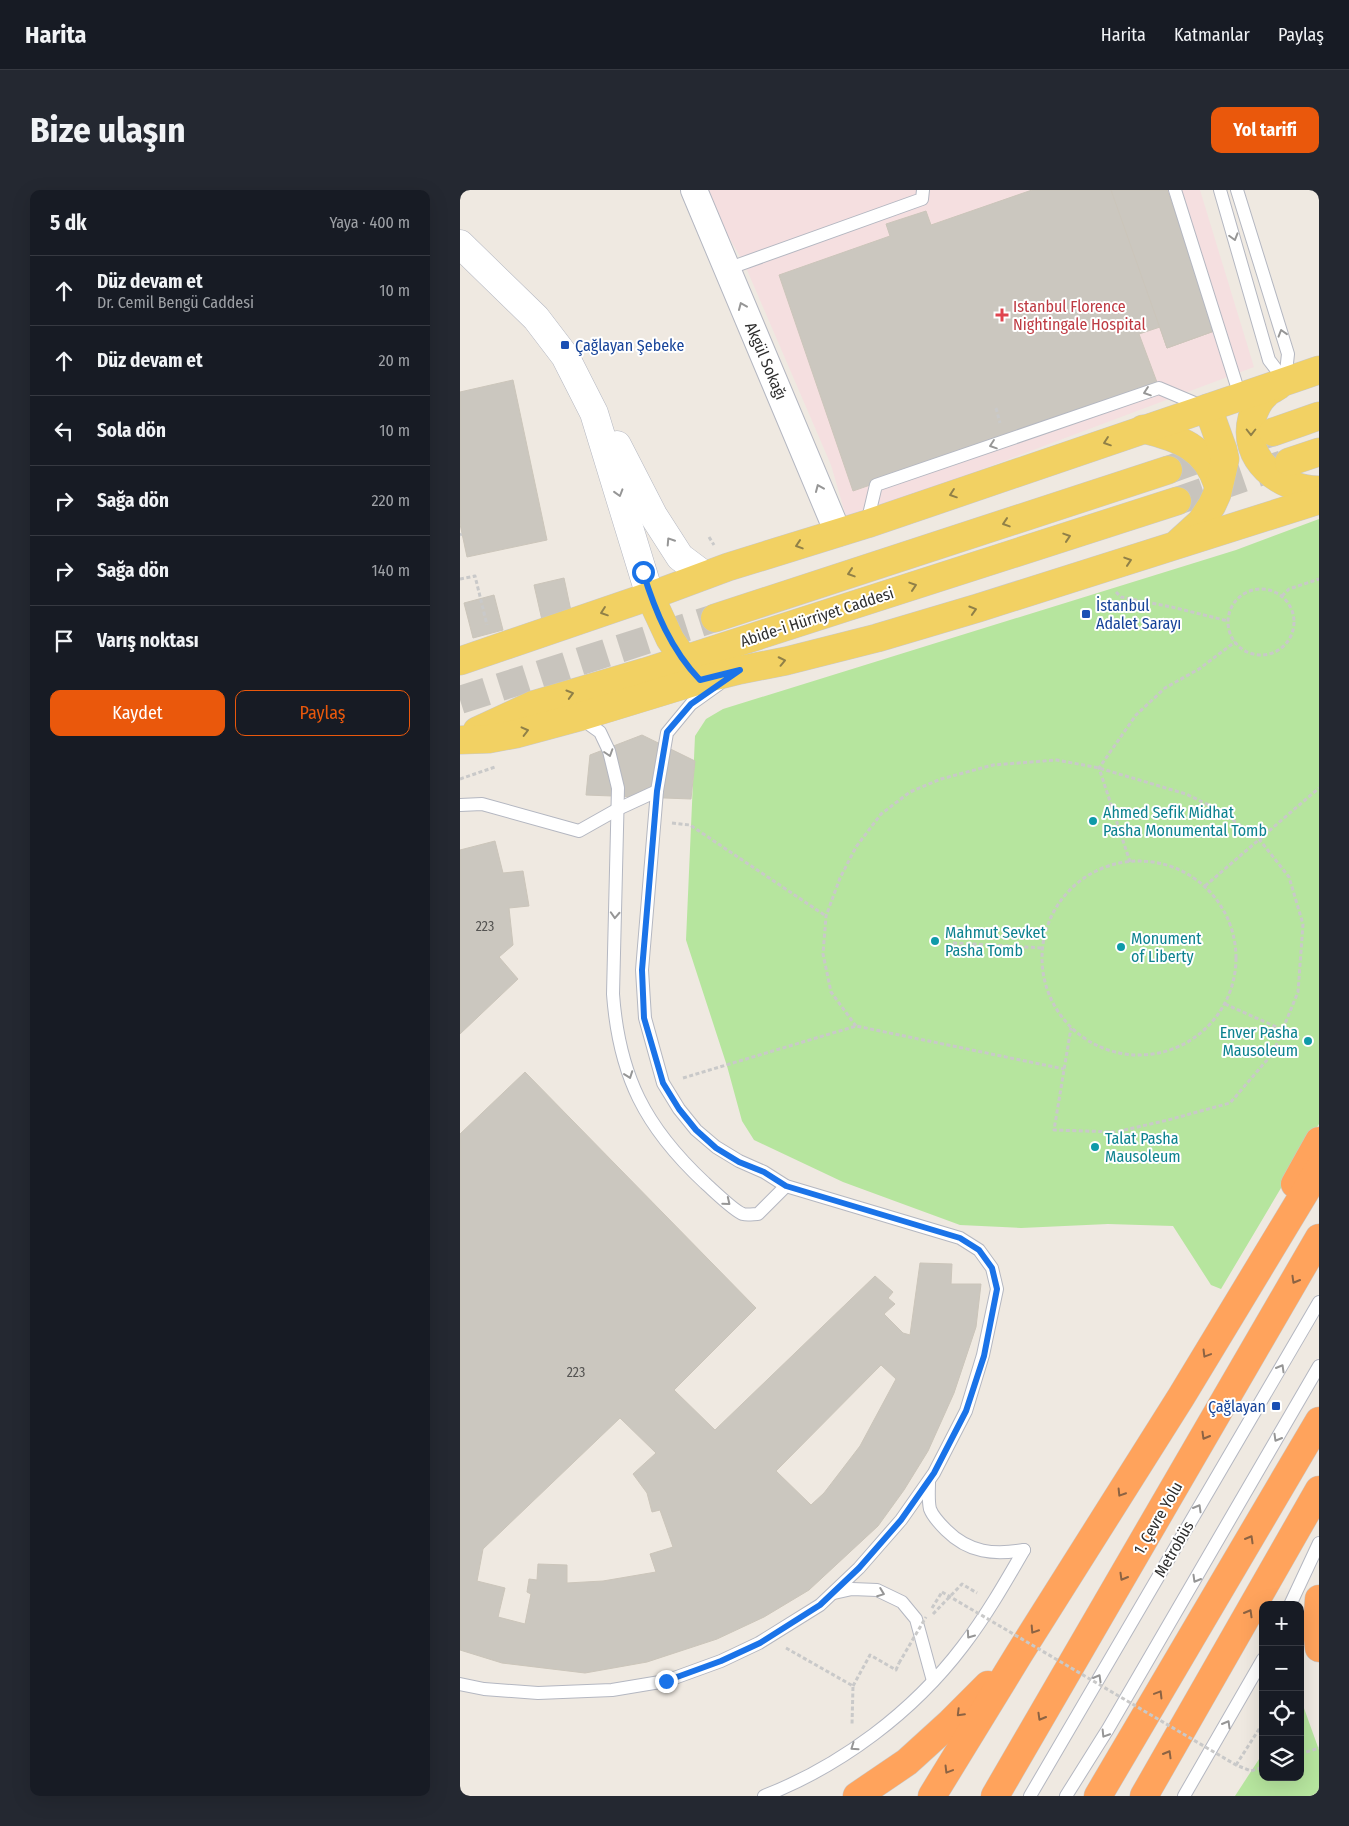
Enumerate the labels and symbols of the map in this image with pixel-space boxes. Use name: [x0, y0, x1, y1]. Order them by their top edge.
one-way arrow: [1228, 232, 1238, 240]
place label: Istanbul Florence Nightingale Hospital: [1013, 297, 1146, 334]
one-way arrow: [738, 302, 749, 311]
marker: Istanbul Florence Nightingale Hospital: [995, 308, 1009, 322]
street label: Akgül Sokağı: [741, 319, 791, 403]
one-way arrow: [1277, 330, 1287, 338]
place label: Çağlayan Şebeke: [575, 336, 684, 356]
marker: Çağlayan Şebeke: [559, 339, 571, 351]
one-way arrow: [1143, 386, 1151, 396]
one-way arrow: [1246, 429, 1256, 437]
one-way arrow: [1103, 436, 1111, 446]
one-way arrow: [989, 439, 998, 449]
one-way arrow: [815, 484, 825, 493]
one-way arrow: [949, 488, 958, 498]
one-way arrow: [613, 489, 623, 497]
one-way arrow: [1002, 517, 1010, 527]
one-way arrow: [1063, 532, 1071, 542]
one-way arrow: [667, 538, 676, 547]
one-way arrow: [795, 540, 803, 550]
one-way arrow: [1123, 556, 1131, 566]
route start: [632, 561, 655, 584]
one-way arrow: [847, 568, 856, 578]
one-way arrow: [908, 582, 916, 592]
street label: Abide-i Hürriyet Caddesi: [738, 583, 896, 651]
place label: İstanbul Adalet Sarayı: [1096, 596, 1181, 633]
one-way arrow: [968, 605, 976, 615]
one-way arrow: [600, 606, 609, 616]
marker: İstanbul Adalet Sarayı: [1080, 608, 1092, 620]
one-way arrow: [778, 657, 787, 667]
one-way arrow: [565, 690, 573, 700]
one-way arrow: [521, 726, 530, 737]
one-way arrow: [604, 749, 614, 757]
place label: Ahmed Sefik Midhat Pasha Monumental Tomb: [1103, 803, 1267, 840]
marker: Ahmed Sefik Midhat Pasha Monumental Tomb: [1087, 815, 1099, 827]
one-way arrow: [609, 911, 620, 919]
house number: 223: [476, 918, 494, 935]
place label: Mahmut Sevket Pasha Tomb: [945, 923, 1046, 960]
place label: Monument of Liberty: [1131, 929, 1202, 966]
marker: Mahmut Sevket Pasha Tomb: [929, 935, 941, 947]
marker: Monument of Liberty: [1115, 941, 1127, 953]
place label: Enver Pasha Mausoleum: [1220, 1023, 1298, 1060]
marker: Enver Pasha Mausoleum: [1302, 1035, 1314, 1047]
one-way arrow: [623, 1070, 633, 1079]
place label: Talat Pasha Mausoleum: [1105, 1129, 1181, 1166]
marker: Talat Pasha Mausoleum: [1089, 1141, 1101, 1153]
one-way arrow: [721, 1196, 730, 1204]
one-way arrow: [1291, 1275, 1301, 1284]
one-way arrow: [1202, 1349, 1212, 1358]
house number: 223: [567, 1364, 585, 1381]
one-way arrow: [1274, 1364, 1284, 1373]
place label: Çağlayan: [1208, 1397, 1266, 1417]
marker: Çağlayan: [1270, 1400, 1282, 1412]
one-way arrow: [1201, 1431, 1211, 1440]
one-way arrow: [1273, 1433, 1283, 1442]
street label: 1. Çevre Yolu: [1130, 1478, 1187, 1558]
one-way arrow: [1118, 1487, 1127, 1496]
one-way arrow: [1192, 1504, 1202, 1513]
street label: Metrobüs: [1150, 1517, 1198, 1581]
one-way arrow: [1244, 1535, 1254, 1544]
one-way arrow: [1120, 1572, 1130, 1581]
one-way arrow: [1192, 1573, 1202, 1582]
one-way arrow: [876, 1587, 885, 1597]
one-way arrow: [1242, 1609, 1252, 1618]
one-way arrow: [1031, 1625, 1040, 1634]
one-way arrow: [967, 1629, 976, 1639]
route end: [655, 1670, 678, 1693]
one-way arrow: [1092, 1675, 1102, 1684]
one-way arrow: [1153, 1690, 1163, 1699]
one-way arrow: [956, 1707, 965, 1716]
one-way arrow: [1037, 1711, 1047, 1720]
one-way arrow: [1220, 1720, 1230, 1729]
one-way arrow: [1101, 1729, 1111, 1738]
one-way arrow: [850, 1741, 860, 1750]
one-way arrow: [1161, 1750, 1171, 1759]
one-way arrow: [945, 1765, 954, 1774]

